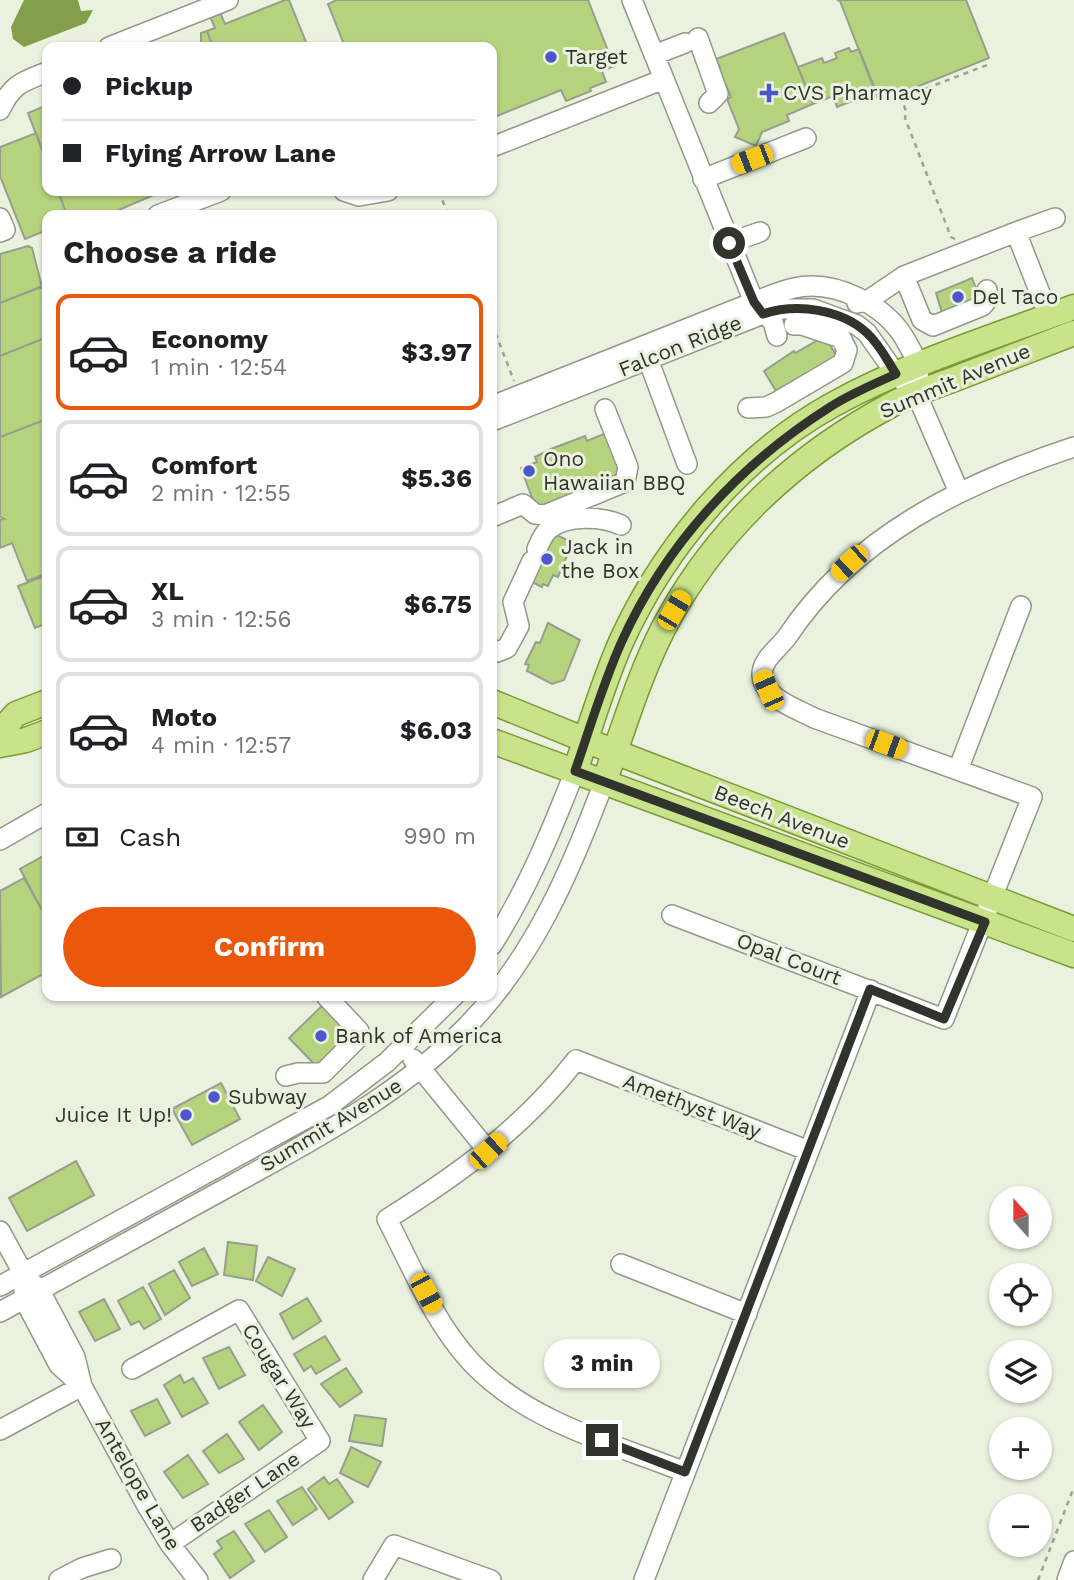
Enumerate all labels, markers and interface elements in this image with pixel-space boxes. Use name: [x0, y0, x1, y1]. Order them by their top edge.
place label: Target: [565, 44, 627, 69]
marker: Target: [543, 49, 559, 65]
text: Pickup: [105, 71, 193, 101]
place label: CVS Pharmacy: [783, 80, 932, 105]
marker: CVS Pharmacy: [761, 85, 777, 101]
text: Flying Arrow Lane: [105, 138, 336, 168]
car: [729, 142, 776, 176]
route start: [713, 227, 745, 259]
text: Choose a ride: [63, 233, 277, 271]
place label: Del Taco: [972, 284, 1058, 309]
marker: Del Taco: [950, 289, 966, 305]
street label: Falcon Ridge: [615, 310, 745, 382]
icon: car: [67, 321, 130, 384]
text: Economy: [151, 324, 268, 354]
text: $3.97: [401, 337, 472, 367]
street label: Summit Avenue: [876, 338, 1034, 424]
text: 1 min · 12:54: [151, 354, 287, 381]
place label: Ono Hawaiian BBQ: [543, 446, 686, 495]
icon: car: [67, 447, 130, 510]
text: Comfort: [151, 450, 257, 480]
text: $5.36: [401, 463, 472, 493]
marker: Ono Hawaiian BBQ: [521, 463, 537, 479]
text: 2 min · 12:55: [151, 480, 291, 507]
place label: Jack in the Box: [561, 534, 639, 583]
car: [827, 541, 872, 585]
marker: Jack in the Box: [539, 551, 555, 567]
icon: car: [67, 573, 130, 636]
text: XL: [151, 576, 184, 606]
car: [655, 587, 694, 633]
text: $6.75: [404, 589, 472, 619]
text: 3 min · 12:56: [151, 606, 292, 633]
car: [750, 667, 787, 713]
icon: car: [67, 699, 130, 762]
text: Moto: [151, 702, 217, 732]
text: $6.03: [400, 715, 472, 745]
car: [863, 727, 910, 761]
text: 4 min · 12:57: [151, 732, 291, 759]
street label: Beech Avenue: [711, 779, 854, 854]
icon: cash: [63, 818, 101, 856]
text: Cash: [119, 822, 181, 852]
text: 990 m: [404, 823, 476, 850]
button: Confirm: [63, 907, 476, 987]
street label: Opal Court: [733, 927, 845, 990]
place label: Bank of America: [335, 1023, 502, 1048]
marker: Bank of America: [313, 1028, 329, 1044]
street label: Amethyst Way: [620, 1068, 765, 1143]
street label: Summit Avenue: [255, 1072, 406, 1177]
place label: Subway: [228, 1084, 307, 1109]
marker: Subway: [206, 1089, 222, 1105]
place label: Juice It Up!: [55, 1102, 172, 1127]
marker: Juice It Up!: [178, 1107, 194, 1123]
car: [466, 1129, 511, 1173]
north arrow: [989, 1186, 1052, 1250]
map controls: [989, 1186, 1052, 1557]
button: locate: [989, 1263, 1052, 1326]
car: [407, 1270, 446, 1316]
street label: Cougar Way: [237, 1319, 322, 1433]
callout: 3 min: [544, 1338, 660, 1388]
button: layers: [989, 1340, 1052, 1403]
text: 3 min: [571, 1350, 633, 1377]
street label: Antelope Lane: [90, 1413, 186, 1554]
button: +: [989, 1417, 1052, 1480]
route end: [586, 1424, 618, 1456]
street label: Badger Lane: [185, 1446, 304, 1537]
button: −: [989, 1494, 1052, 1557]

